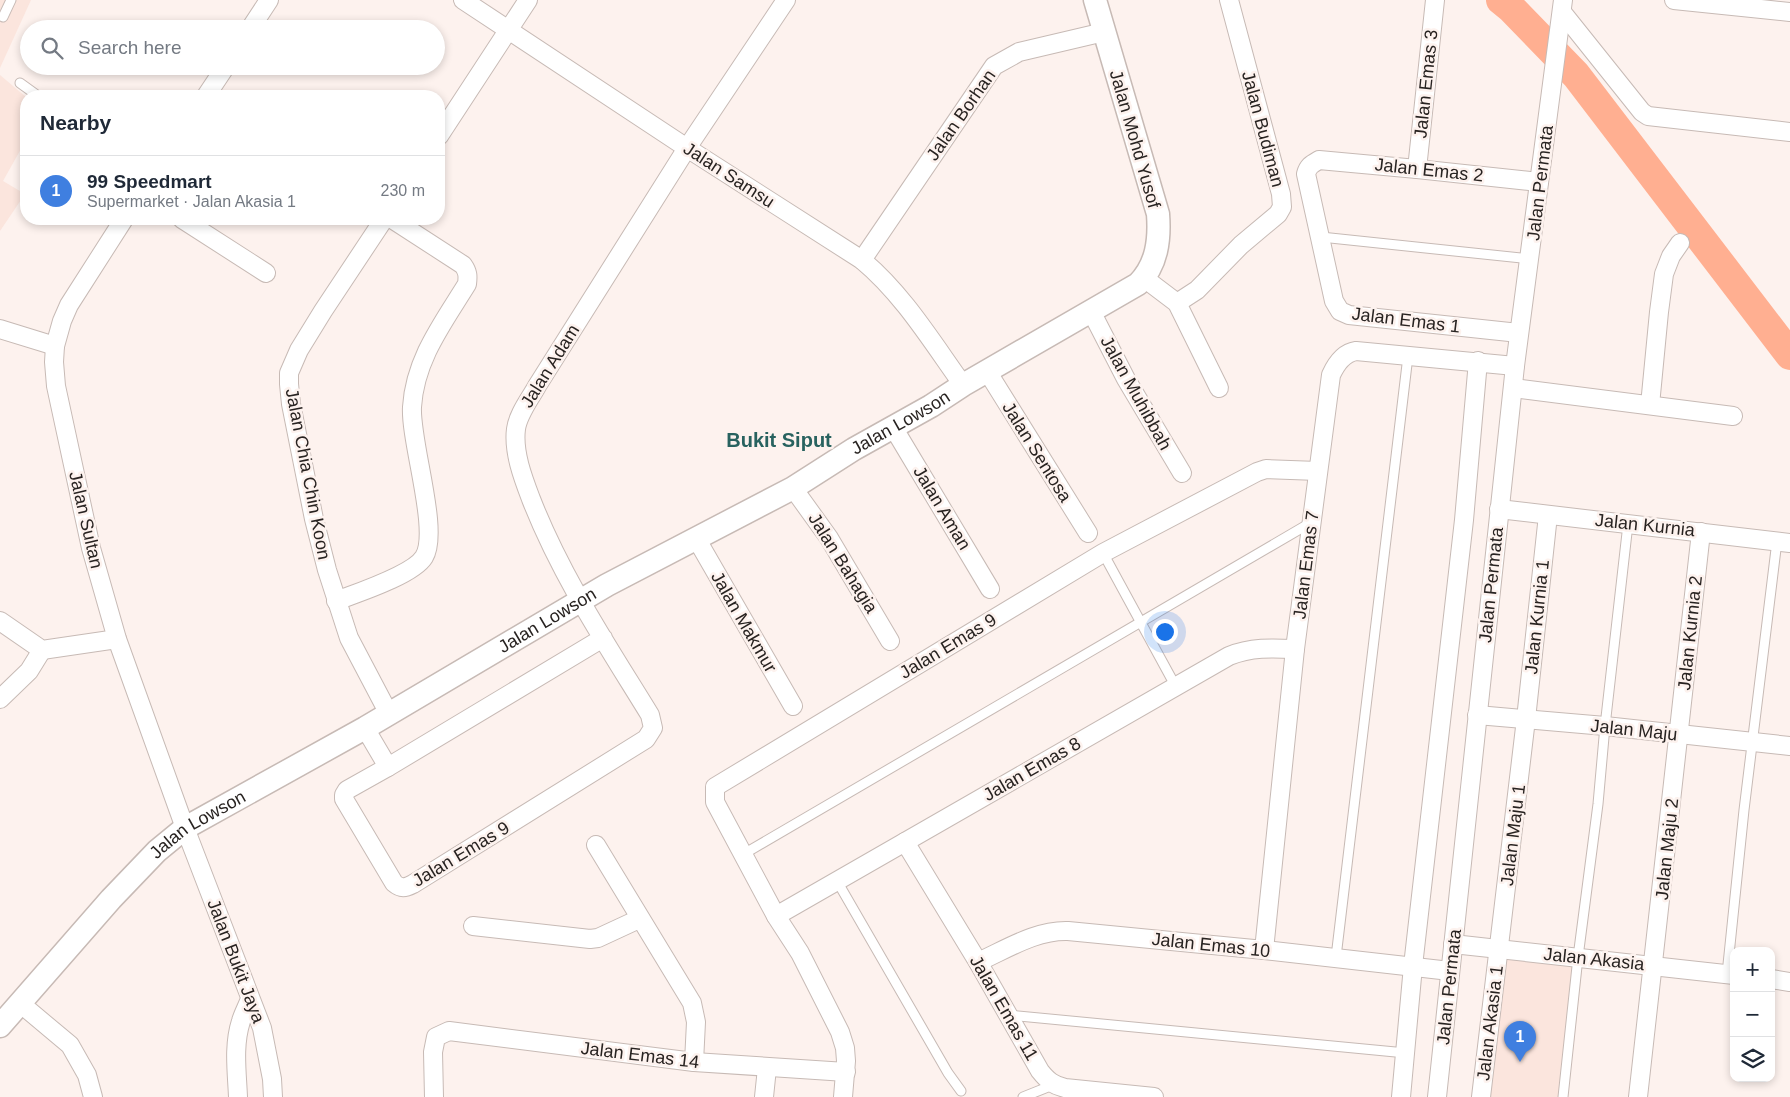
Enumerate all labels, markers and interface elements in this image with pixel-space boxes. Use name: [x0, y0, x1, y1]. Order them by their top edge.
search box: [20, 20, 445, 75]
street label: Jalan Emas 3: [1410, 29, 1442, 139]
icon: search: [38, 34, 66, 62]
text: Search here: [78, 37, 182, 58]
street label: Jalan Borhan: [922, 66, 1000, 164]
street label: Jalan Mohd Yusof: [1106, 68, 1165, 211]
street label: Jalan Budiman: [1238, 69, 1288, 189]
text: Nearby: [40, 111, 111, 134]
street label: Jalan Permata: [1523, 123, 1557, 242]
street label: Jalan Samsu: [680, 138, 778, 212]
street label: Jalan Emas 2: [1374, 154, 1484, 186]
text: 99 Speedmart: [87, 171, 212, 192]
text: 1: [52, 182, 60, 199]
text: 230 m: [381, 182, 425, 199]
text: Supermarket · Jalan Akasia 1: [87, 193, 296, 210]
street label: Jalan Emas 1: [1351, 303, 1461, 337]
street label: Jalan Adam: [517, 321, 583, 411]
street label: Jalan Muhibbah: [1096, 333, 1176, 453]
street label: Jalan Chia Chin Koon: [282, 387, 334, 561]
street label: Jalan Lowson: [848, 387, 953, 459]
street label: Jalan Sentosa: [998, 398, 1076, 507]
district label: Bukit Siput: [726, 429, 832, 451]
street label: Jalan Aman: [909, 463, 975, 553]
street label: Jalan Sultan: [65, 469, 107, 571]
street label: Jalan Bahagia: [804, 509, 882, 618]
street label: Jalan Emas 7: [1289, 510, 1323, 620]
street label: Jalan Kurnia: [1594, 510, 1697, 540]
street label: Jalan Permata: [1475, 525, 1507, 644]
street label: Jalan Kurnia 1: [1521, 559, 1553, 675]
street label: Jalan Makmur: [707, 568, 781, 676]
street label: Jalan Kurnia 2: [1674, 575, 1706, 691]
street label: Jalan Lowson: [495, 584, 600, 657]
street label: Jalan Emas 9: [896, 609, 1000, 683]
your location: [1152, 619, 1178, 645]
street label: Jalan Maju: [1590, 716, 1678, 744]
street label: Jalan Emas 8: [980, 733, 1084, 805]
street label: Jalan Maju 1: [1497, 783, 1529, 887]
street label: Jalan Lowson: [145, 786, 249, 862]
street label: Jalan Maju 2: [1652, 797, 1682, 901]
street label: Jalan Emas 9: [409, 817, 513, 891]
street label: Jalan Bukit Jaya: [203, 896, 269, 1027]
street label: Jalan Permata: [1433, 927, 1465, 1046]
street label: Jalan Emas 10: [1151, 929, 1271, 961]
street label: Jalan Akasia: [1543, 944, 1646, 974]
map controls: [1730, 947, 1775, 1082]
button: +: [1730, 947, 1775, 992]
street label: Jalan Emas 11: [966, 952, 1042, 1064]
street label: Jalan Akasia 1: [1473, 964, 1507, 1082]
button: −: [1730, 992, 1775, 1037]
pin: 1: [1504, 1021, 1536, 1062]
button: layers: [1730, 1037, 1775, 1082]
street label: Jalan Emas 14: [580, 1038, 700, 1072]

